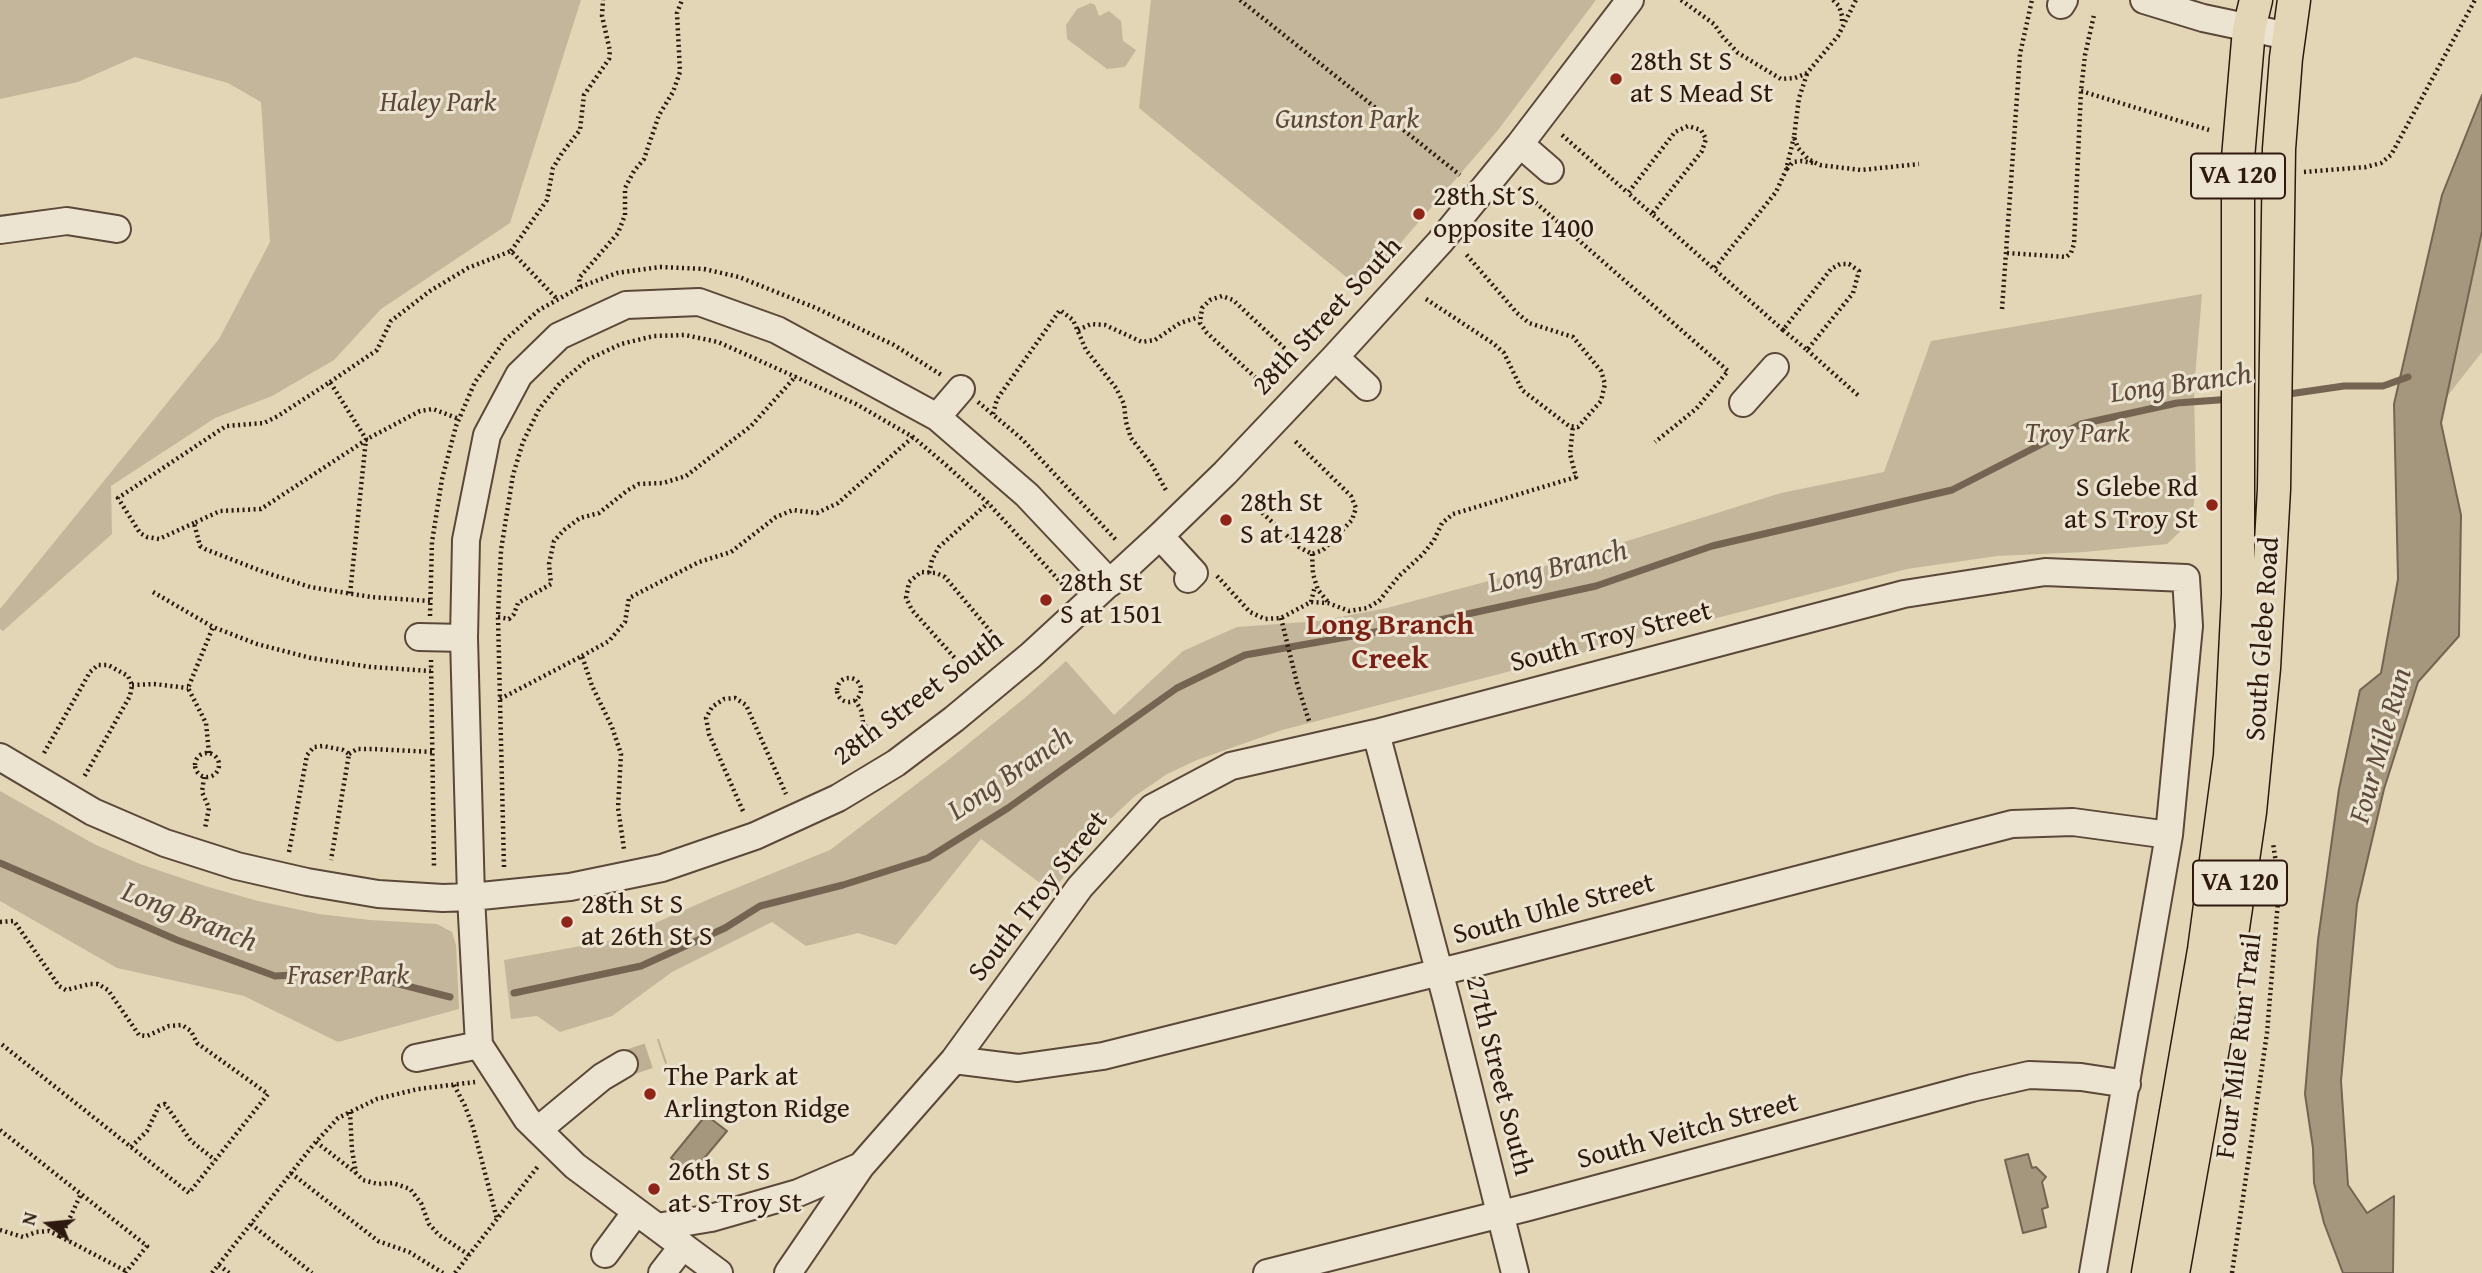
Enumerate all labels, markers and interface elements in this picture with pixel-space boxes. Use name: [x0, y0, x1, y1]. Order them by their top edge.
place label: 28th St S at S Mead St: [1630, 46, 1773, 112]
marker: 28th St S at S Mead St: [1608, 71, 1624, 87]
park label: Haley Park: [380, 87, 496, 121]
park label: Gunston Park: [1275, 104, 1419, 138]
road number: VA 120: [2191, 154, 2285, 198]
place label: 28th St S opposite 1400: [1433, 181, 1594, 247]
marker: 28th St S opposite 1400: [1411, 206, 1427, 222]
street label: 28th Street South: [1246, 231, 1410, 403]
water label: Long Branch: [2108, 357, 2254, 413]
park label: Troy Park: [2024, 418, 2130, 452]
place label: S Glebe Rd at S Troy St: [2064, 472, 2198, 538]
place label: 28th St S at 1428: [1240, 487, 1343, 553]
marker: S Glebe Rd at S Troy St: [2204, 497, 2220, 513]
marker: 28th St S at 1428: [1218, 512, 1234, 528]
water label: Long Branch: [1484, 533, 1632, 603]
street label: South Glebe Road: [2240, 536, 2288, 742]
place label: 28th St S at 1501: [1060, 567, 1163, 633]
marker: 28th St S at 1501: [1038, 592, 1054, 608]
street label: South Troy Street: [1507, 595, 1715, 681]
district label: Long Branch Creek: [1306, 608, 1474, 678]
street label: 28th Street South: [827, 624, 1011, 774]
water label: Four Mile Run: [2343, 664, 2421, 828]
water label: Long Branch: [942, 720, 1080, 830]
street label: South Troy Street: [962, 805, 1116, 989]
road number: VA 120: [2193, 860, 2287, 906]
street label: South Uhle Street: [1450, 867, 1658, 953]
water label: Long Branch: [116, 875, 262, 961]
place label: 28th St S at 26th St S: [581, 889, 712, 955]
marker: 28th St S at 26th St S: [559, 914, 575, 930]
street label: Four Mile Run Trail: [2210, 931, 2270, 1161]
park label: Fraser Park: [287, 960, 409, 994]
street label: 27th Street South: [1457, 973, 1539, 1179]
place label: The Park at Arlington Ridge: [664, 1061, 850, 1127]
marker: The Park at Arlington Ridge: [642, 1086, 658, 1102]
street label: South Veitch Street: [1574, 1086, 1802, 1178]
place label: 26th St S at S Troy St: [668, 1156, 802, 1222]
marker: 26th St S at S Troy St: [646, 1181, 662, 1197]
north arrow: [14, 1189, 84, 1259]
text: N: [14, 1209, 44, 1228]

